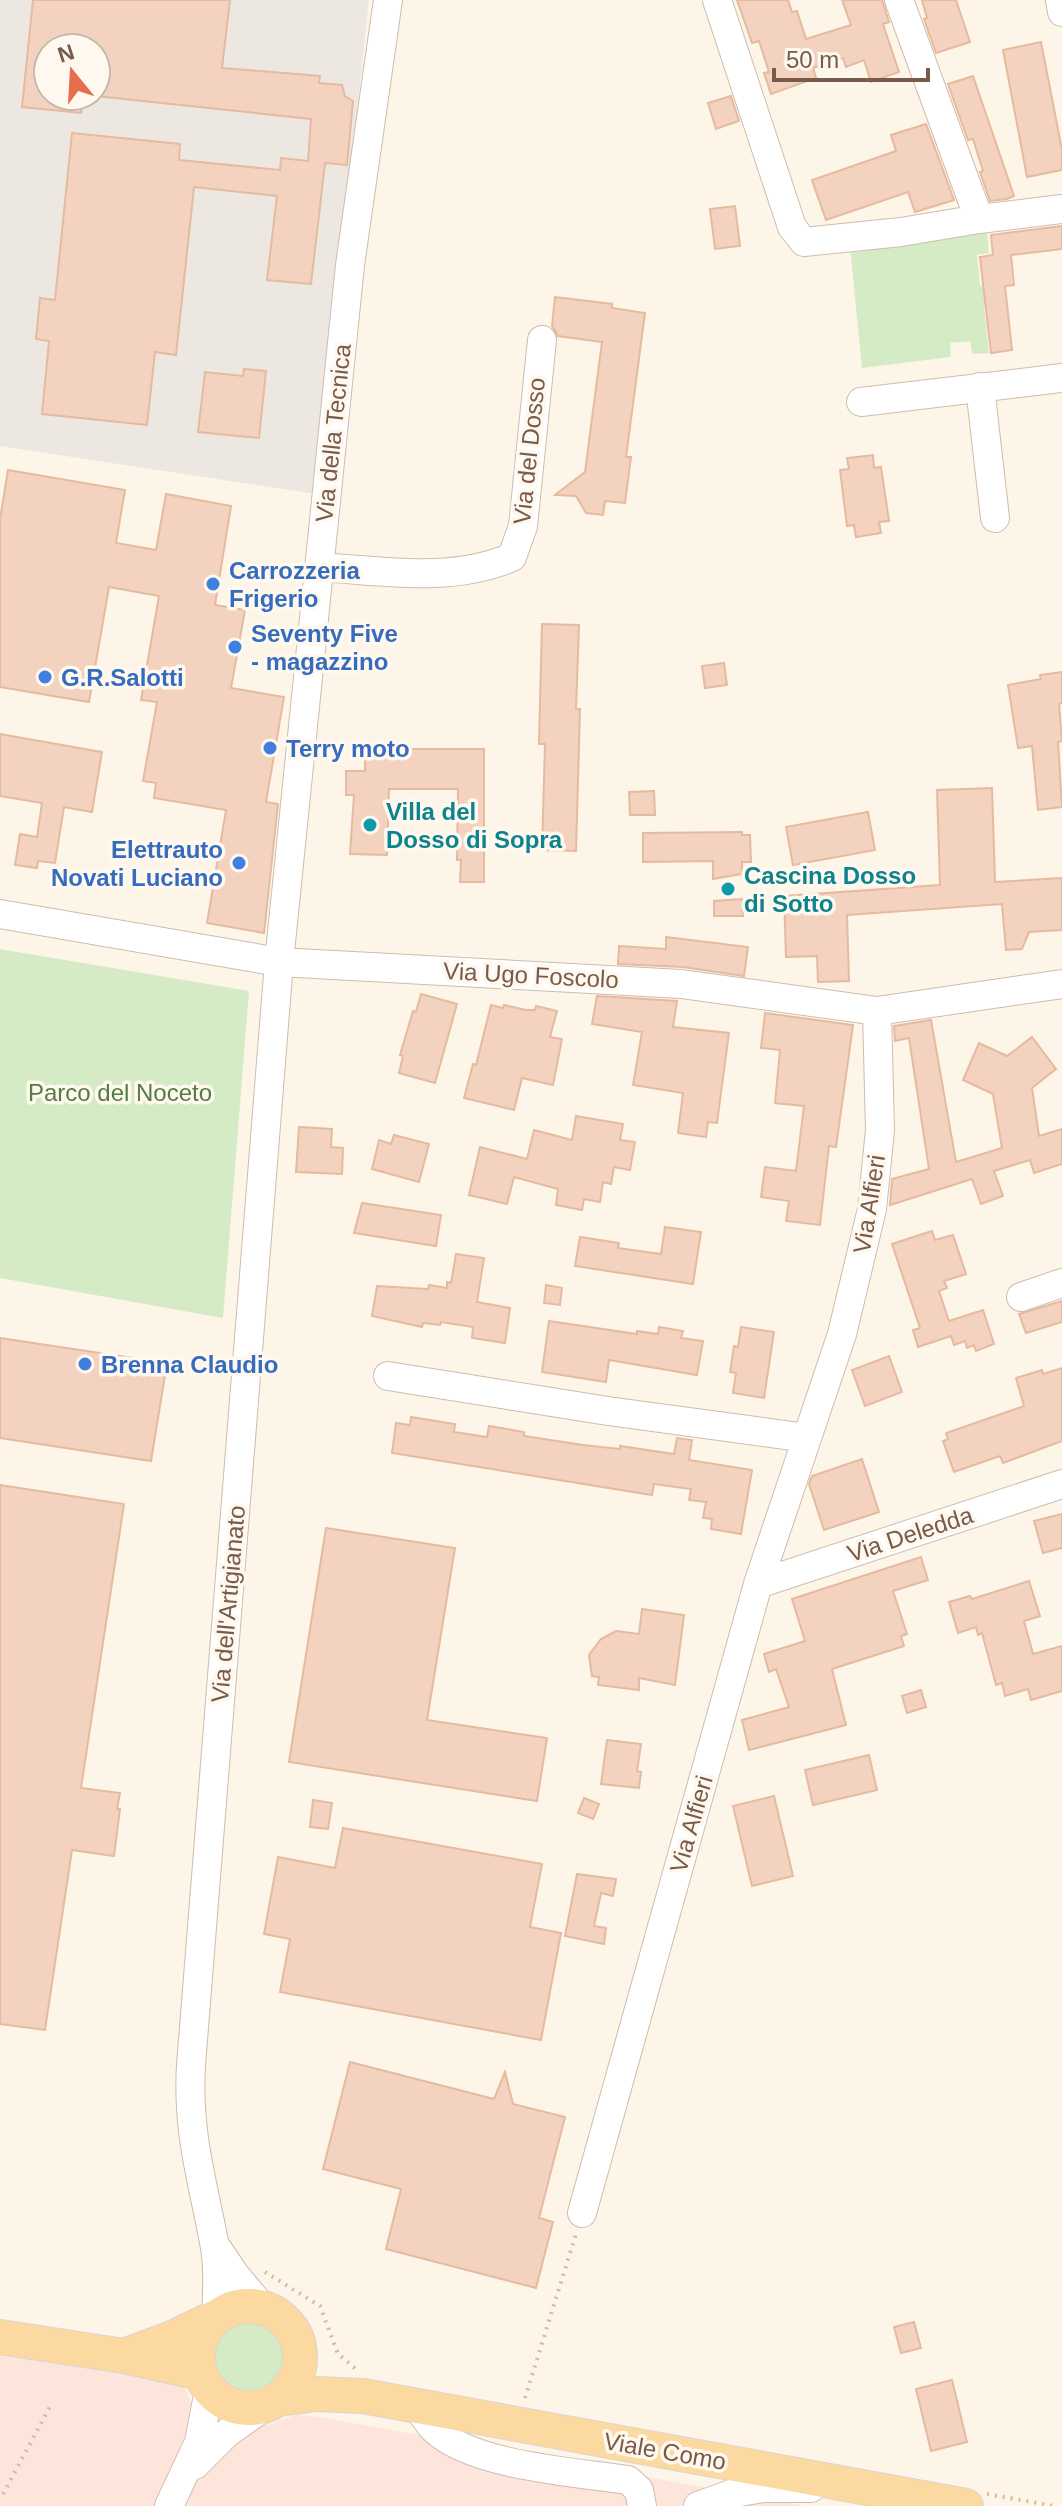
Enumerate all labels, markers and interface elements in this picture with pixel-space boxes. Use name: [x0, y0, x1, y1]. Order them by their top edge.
north arrow: [32, 32, 112, 112]
scale bar: [774, 32, 928, 82]
text: N: [55, 39, 77, 68]
text: 50 m: [786, 46, 839, 73]
street label: Via della Tecnica: [310, 342, 356, 524]
street label: Via del Dosso: [508, 376, 550, 526]
place label: Carrozzeria Frigerio: [229, 557, 360, 612]
marker: Carrozzeria Frigerio: [204, 575, 222, 593]
place label: Seventy Five - magazzino: [251, 620, 398, 675]
marker: Seventy Five - magazzino: [226, 638, 244, 656]
place label: G.R.Salotti: [61, 664, 184, 691]
marker: G.R.Salotti: [36, 668, 54, 686]
place label: Terry moto: [286, 735, 410, 762]
marker: Terry moto: [261, 739, 279, 757]
place label: Villa del Dosso di Sopra: [386, 798, 563, 853]
marker: Villa del Dosso di Sopra: [361, 816, 379, 834]
place label: Elettrauto Novati Luciano: [51, 836, 223, 891]
marker: Elettrauto Novati Luciano: [230, 854, 248, 872]
place label: Cascina Dosso di Sotto: [744, 862, 916, 917]
marker: Cascina Dosso di Sotto: [719, 880, 737, 898]
street label: Via Ugo Foscolo: [443, 957, 619, 993]
park label: Parco del Noceto: [28, 1079, 212, 1106]
street label: Via Alfieri: [848, 1153, 890, 1255]
place label: Brenna Claudio: [101, 1351, 278, 1378]
marker: Brenna Claudio: [76, 1355, 94, 1373]
street label: Via Deledda: [844, 1501, 977, 1567]
street label: Via dell'Artigianato: [206, 1504, 250, 1704]
street label: Via Alfieri: [664, 1772, 718, 1876]
street label: Viale Como: [602, 2427, 728, 2475]

